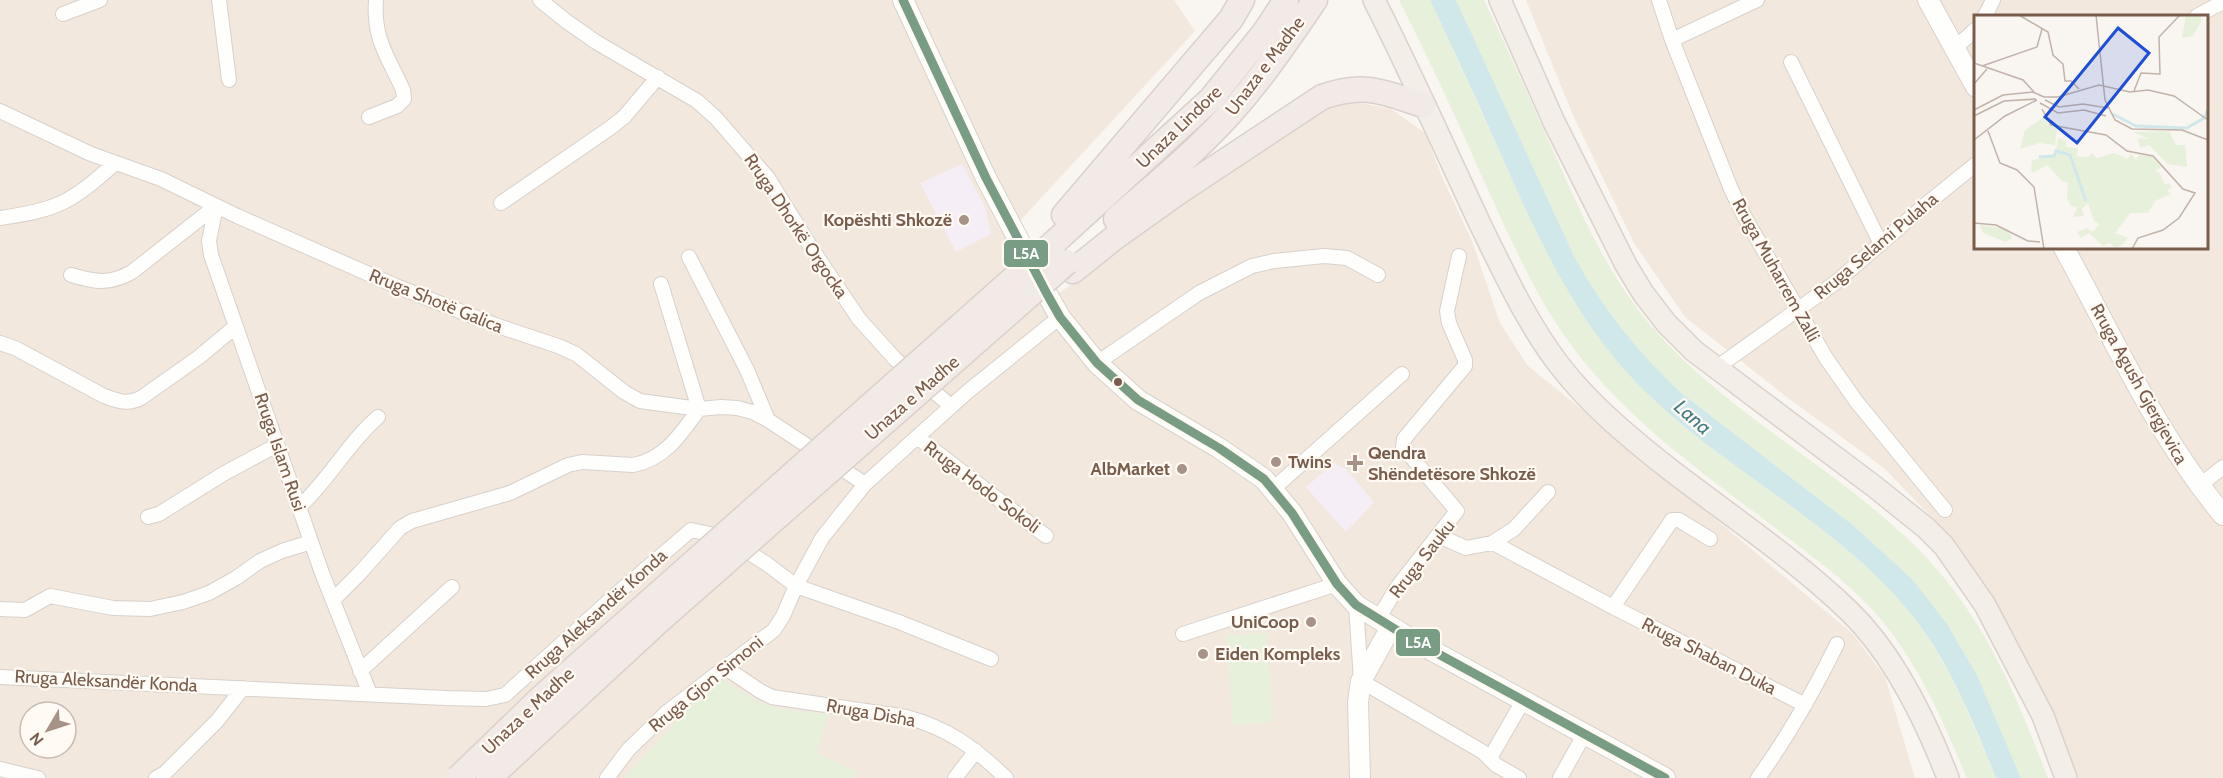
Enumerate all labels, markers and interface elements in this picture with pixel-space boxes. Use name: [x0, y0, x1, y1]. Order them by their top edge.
street label: Unaza e Madhe: [1221, 12, 1309, 120]
inset map: [1974, 15, 2208, 249]
street label: Unaza Lindore: [1132, 81, 1226, 173]
street label: Rruga Dhorkë Orgocka: [739, 150, 853, 303]
street label: Rruga Selami Pulaha: [1810, 188, 1943, 304]
street label: Rruga Muharrem Zalli: [1727, 194, 1825, 346]
place label: Kopështi Shkozë: [823, 209, 952, 231]
marker: Kopështi Shkozë: [957, 213, 971, 227]
line badge: L5A: [1003, 239, 1049, 268]
text: L5A: [1013, 244, 1039, 263]
street label: Rruga Shotë Galica: [366, 264, 506, 338]
street label: Rruga Agush Gjergjevica: [2086, 300, 2193, 469]
street label: Unaza e Madhe: [860, 351, 964, 445]
unlabelled marker: [1112, 376, 1124, 388]
street label: Rruga Islam Rusi: [250, 390, 310, 514]
water label: Lana: [1670, 394, 1716, 440]
street label: Rruga Hodo Sokoli: [920, 436, 1044, 538]
place label: Qendra Shëndetësore Shkozë: [1368, 442, 1536, 485]
place label: Twins: [1288, 451, 1332, 473]
marker: Qendra Shëndetësore Shkozë: [1346, 454, 1364, 472]
marker: Twins: [1269, 455, 1283, 469]
place label: AlbMarket: [1091, 458, 1170, 480]
marker: AlbMarket: [1175, 462, 1189, 476]
street label: Rruga Sauku: [1385, 515, 1459, 603]
street label: Rruga Aleksandër Konda: [521, 544, 672, 683]
place label: UniCoop: [1231, 611, 1299, 633]
street label: Rruga Shaban Duka: [1638, 613, 1780, 700]
marker: UniCoop: [1304, 615, 1318, 629]
line badge: L5A: [1395, 628, 1441, 657]
street label: Rruga Gjon Simoni: [644, 631, 768, 737]
text: L5A: [1405, 633, 1431, 652]
place label: Eiden Kompleks: [1215, 643, 1341, 665]
marker: Eiden Kompleks: [1196, 647, 1210, 661]
street label: Unaza e Madhe: [477, 663, 579, 759]
street label: Rruga Aleksandër Konda: [14, 665, 198, 697]
street label: Rruga Disha: [825, 694, 918, 732]
north arrow: [18, 700, 78, 760]
text: N: [26, 729, 48, 749]

